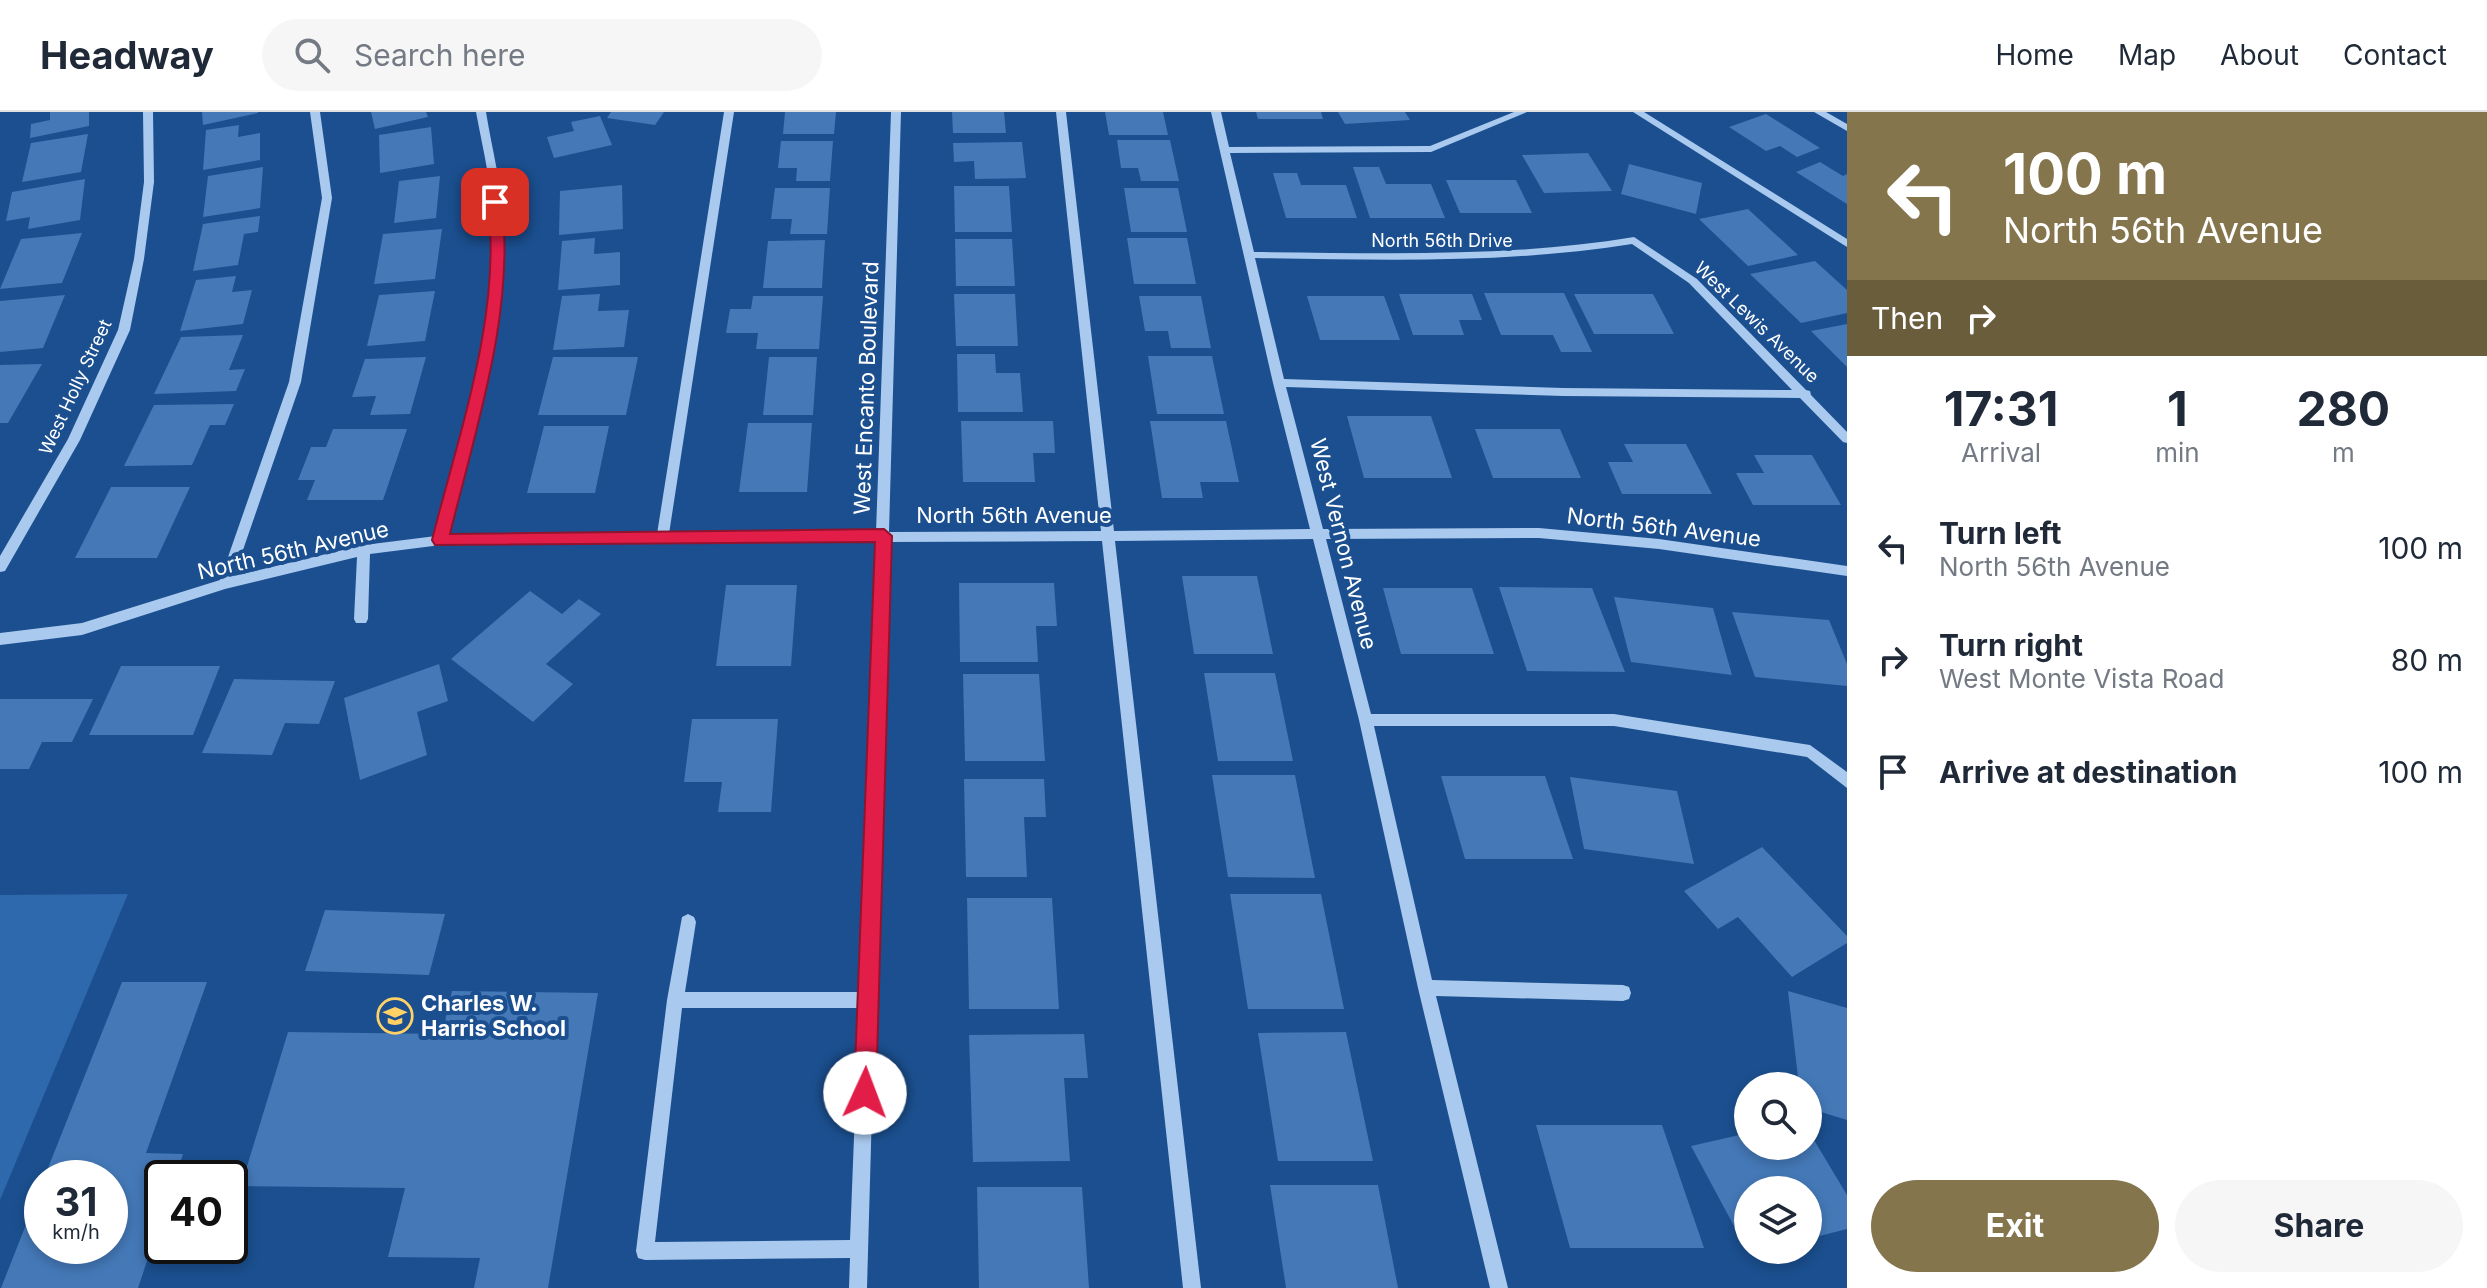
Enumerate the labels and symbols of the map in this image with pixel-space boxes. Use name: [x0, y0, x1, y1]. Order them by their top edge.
pin: [461, 168, 529, 236]
street label: North 56th Drive: [1371, 230, 1513, 251]
street label: West Lewis Avenue: [1690, 257, 1824, 387]
street label: West Encanto Boulevard: [849, 261, 883, 515]
street label: West Holly Street: [34, 316, 116, 458]
street label: West Vernon Avenue: [1305, 436, 1383, 652]
street label: North 56th Avenue: [916, 502, 1112, 528]
street label: North 56th Avenue: [1565, 502, 1763, 552]
street label: North 56th Avenue: [195, 515, 391, 585]
place label: Charles W. Harris School: [421, 990, 566, 1041]
school or university icon: Charles W. Harris School: [376, 997, 414, 1035]
position arrow: [823, 1051, 907, 1135]
speed limit sign: 40: [144, 1160, 248, 1264]

